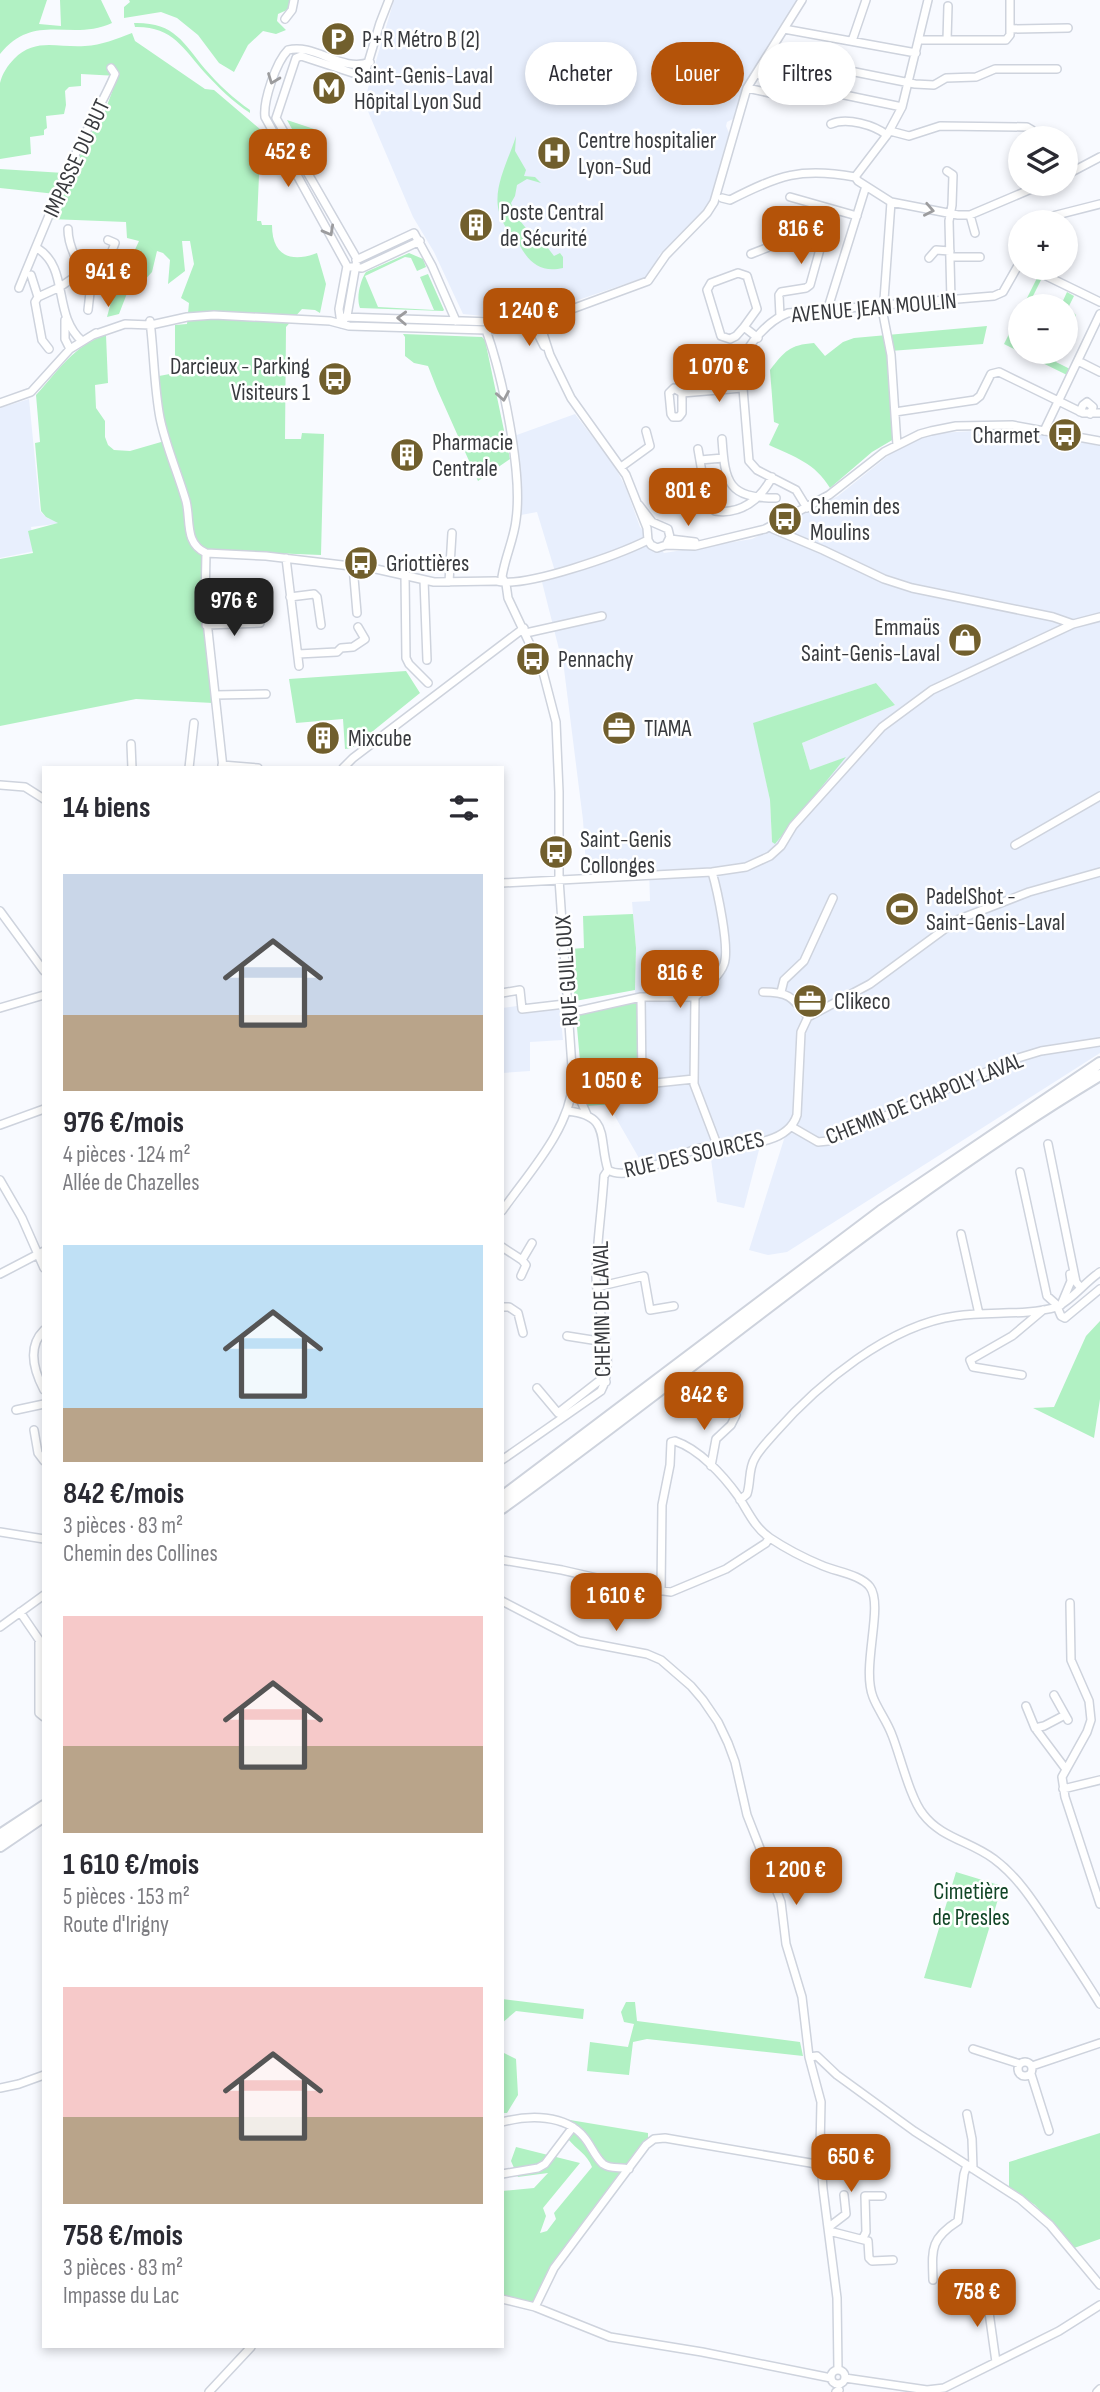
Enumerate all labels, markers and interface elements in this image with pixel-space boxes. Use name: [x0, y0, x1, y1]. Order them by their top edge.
parking icon: P+R Métro B (2): [319, 20, 357, 58]
place label: P+R Métro B (2): [362, 26, 480, 54]
chip: Acheter: [525, 42, 637, 105]
chip: Louer: [651, 42, 744, 105]
chip: Filtres: [758, 42, 856, 105]
place label: Saint-Genis-Laval Hôpital Lyon Sud: [354, 62, 493, 116]
metro station icon: Saint-Genis-Laval Hôpital Lyon Sud: [310, 69, 348, 107]
one-way arrow: [268, 72, 282, 84]
street label: IMPASSE DU BUT: [37, 95, 116, 222]
map controls: [1008, 126, 1078, 364]
button: layers: [1008, 126, 1078, 196]
place label: Centre hospitalier Lyon-Sud: [578, 127, 717, 181]
pin: 452 €: [239, 130, 337, 189]
hospital icon: Centre hospitalier Lyon-Sud: [535, 134, 573, 172]
text: 452 €: [265, 138, 311, 166]
place label: Poste Central de Sécurité: [500, 199, 604, 253]
one-way arrow: [923, 201, 935, 216]
building icon: Poste Central de Sécurité: [457, 206, 495, 244]
pin: 816 €: [752, 206, 850, 266]
button: +: [1008, 210, 1078, 280]
text: 816 €: [778, 215, 824, 243]
one-way arrow: [321, 224, 334, 236]
pin: 941 €: [59, 250, 157, 309]
text: 941 €: [85, 258, 131, 286]
street label: AVENUE JEAN MOULIN: [789, 287, 958, 329]
pin: 1 240 €: [464, 288, 594, 348]
button: −: [1008, 294, 1078, 364]
text: 1 240 €: [499, 297, 559, 325]
one-way arrow: [396, 310, 407, 326]
pin: 1 070 €: [654, 344, 784, 404]
place label: Darcieux - Parking Visiteurs 1: [170, 353, 310, 407]
text: 1 070 €: [689, 353, 749, 381]
bus stop icon: Darcieux - Parking Visiteurs 1: [316, 360, 354, 398]
one-way arrow: [495, 390, 510, 402]
bus stop icon: Charmet: [1046, 416, 1084, 454]
place label: Charmet: [973, 422, 1040, 450]
place label: Pharmacie Centrale: [432, 429, 513, 483]
building icon: Pharmacie Centrale: [388, 436, 426, 474]
pin: 801 €: [639, 468, 737, 528]
text: 801 €: [665, 477, 711, 505]
place label: Chemin des Moulins: [810, 493, 900, 547]
bus stop icon: Chemin des Moulins: [766, 500, 804, 538]
bus stop icon: Griottières: [342, 544, 380, 582]
place label: Griottières: [386, 550, 469, 578]
pin: 976 €: [185, 578, 283, 638]
text: 976 €: [210, 587, 258, 615]
place label: Emmaüs Saint-Genis-Laval: [801, 614, 940, 668]
shop icon: Emmaüs Saint-Genis-Laval: [946, 621, 984, 659]
bus stop icon: Pennachy: [514, 640, 552, 678]
place label: Pennachy: [558, 646, 633, 674]
office icon: TIAMA: [600, 709, 638, 747]
place label: TIAMA: [644, 715, 691, 743]
building icon: Mixcube: [304, 719, 342, 757]
place label: Mixcube: [348, 725, 412, 753]
icon: filters: [445, 789, 483, 827]
text: 14 biens: [63, 790, 150, 826]
place label: Saint-Genis Collonges: [580, 826, 672, 880]
bus stop icon: Saint-Genis Collonges: [537, 833, 575, 871]
place label: PadelShot - Saint-Genis-Laval: [926, 883, 1065, 937]
sports icon: PadelShot - Saint-Genis-Laval: [883, 890, 921, 928]
street label: RUE GUILLOUX: [549, 914, 585, 1028]
icon: home: [210, 920, 336, 1046]
pin: 816 €: [631, 950, 729, 1010]
text: 816 €: [657, 959, 703, 987]
office icon: Clikeco: [791, 982, 829, 1020]
place label: Clikeco: [834, 988, 891, 1016]
street label: CHEMIN DE CHAPOLY LAVAL: [822, 1046, 1028, 1151]
pin: 1 050 €: [547, 1058, 677, 1118]
text: 1 050 €: [582, 1067, 642, 1095]
text: 976 €/mois: [63, 1105, 184, 1141]
street label: RUE DES SOURCES: [622, 1125, 767, 1185]
text: 4 pièces · 124 m²: [63, 1141, 191, 1169]
text: Allée de Chazelles: [63, 1169, 199, 1197]
street label: CHEMIN DE LAVAL: [587, 1240, 617, 1377]
icon: home: [210, 1291, 336, 1417]
pin: 842 €: [655, 1372, 753, 1432]
text: 842 €: [680, 1381, 728, 1409]
text: 842 €/mois: [63, 1476, 184, 1512]
text: 3 pièces · 83 m²: [63, 1512, 183, 1540]
text: Chemin des Collines: [63, 1540, 218, 1568]
pin: 1 610 €: [551, 1574, 681, 1633]
text: 1 610 €: [587, 1582, 645, 1610]
icon: home: [210, 1662, 336, 1788]
text: 1 610 €/mois: [63, 1847, 199, 1883]
pin: 1 200 €: [731, 1848, 861, 1907]
text: 1 200 €: [766, 1856, 826, 1884]
park label: Cimetière de Presles: [932, 1878, 1010, 1932]
text: 5 pièces · 153 m²: [63, 1883, 190, 1911]
text: Route d'Irigny: [63, 1911, 169, 1939]
icon: home: [210, 2033, 336, 2159]
pin: 650 €: [802, 2134, 900, 2194]
text: 650 €: [827, 2143, 875, 2171]
text: 758 €/mois: [63, 2218, 183, 2254]
text: 3 pièces · 83 m²: [63, 2254, 183, 2282]
pin: 758 €: [928, 2270, 1026, 2329]
text: 758 €: [954, 2278, 1000, 2306]
text: Impasse du Lac: [63, 2282, 179, 2310]

